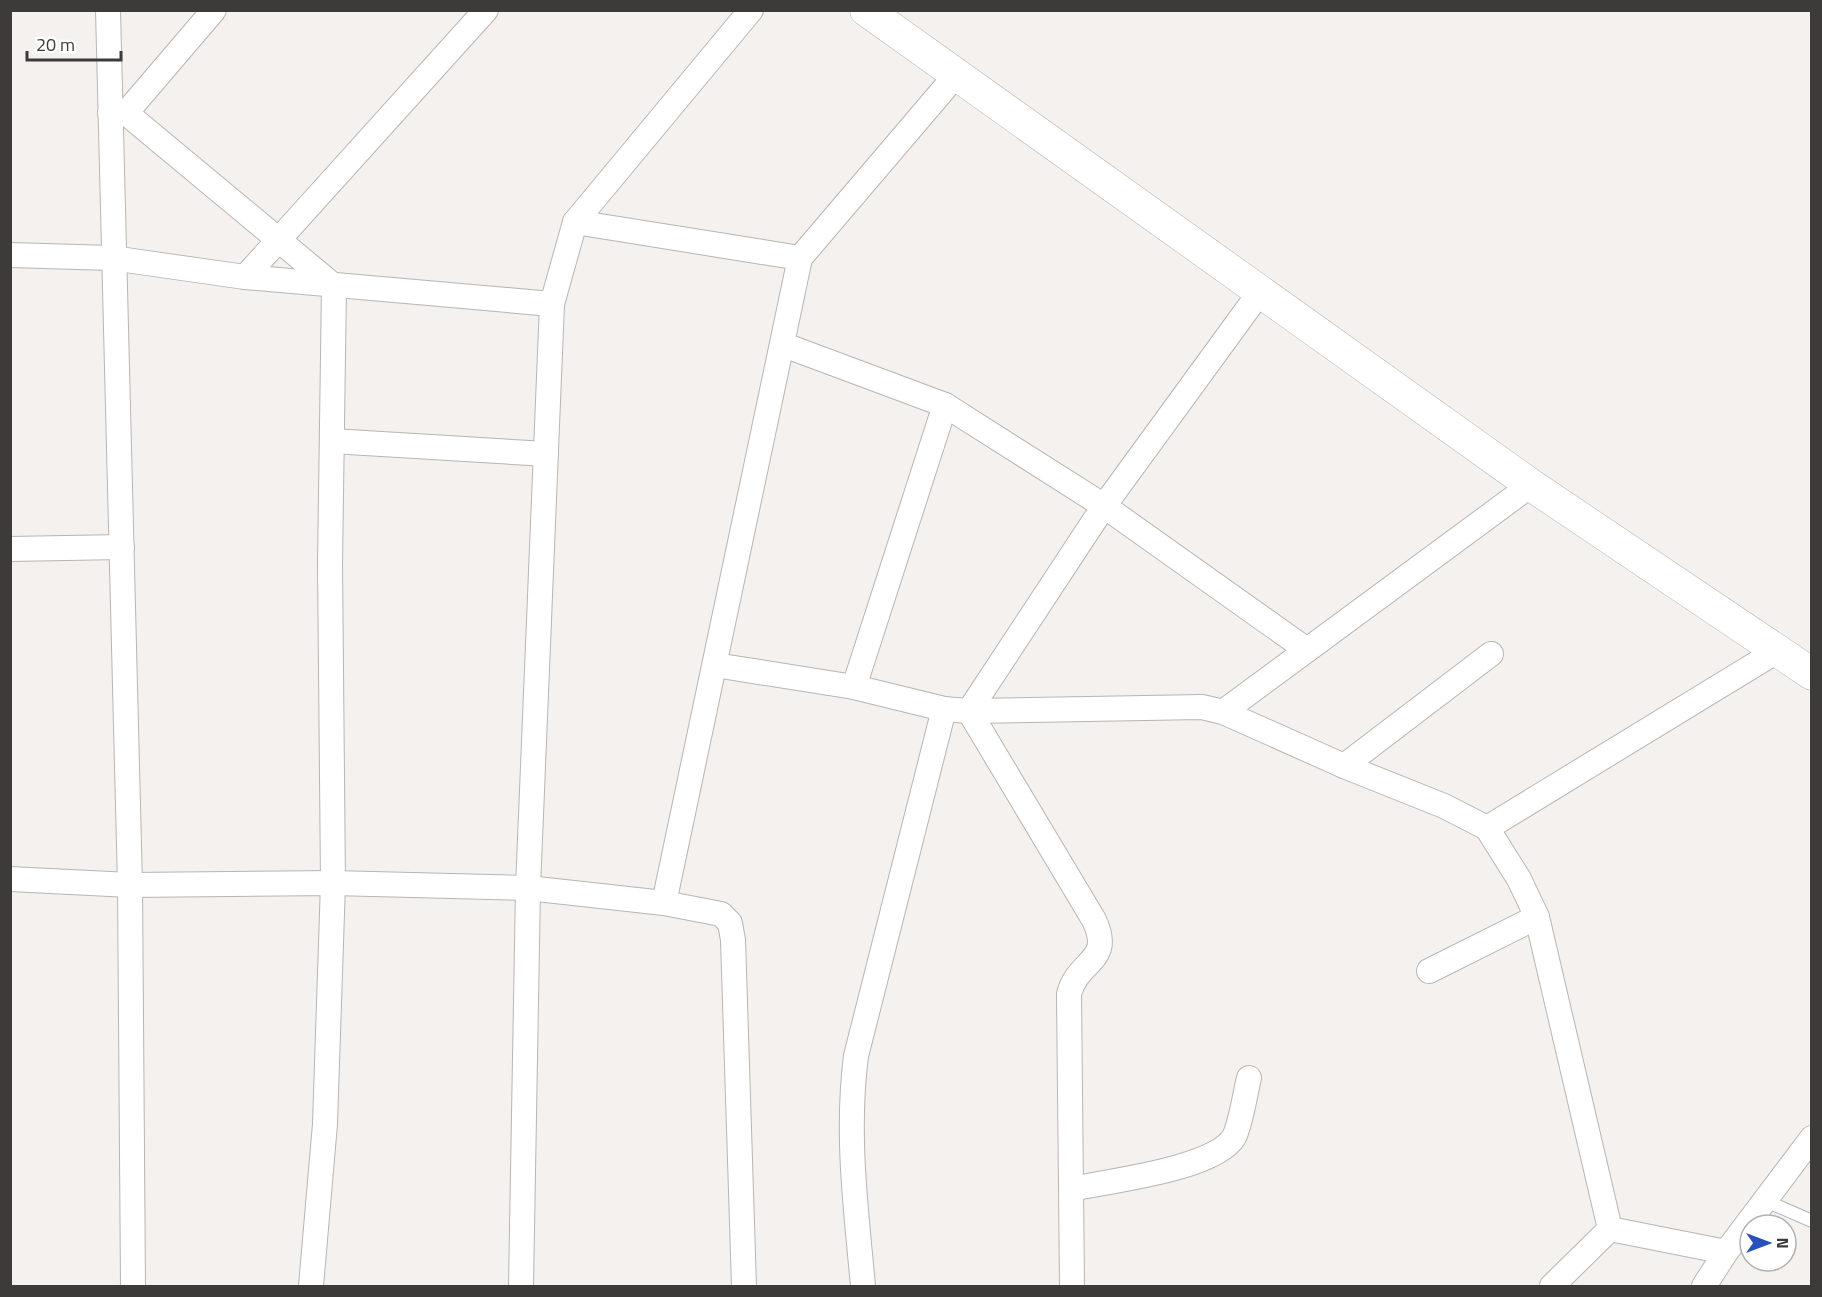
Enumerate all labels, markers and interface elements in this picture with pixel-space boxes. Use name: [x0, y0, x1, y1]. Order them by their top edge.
scale bar: [27, 24, 122, 62]
text: 20 m: [36, 31, 75, 58]
north arrow: [1738, 1213, 1798, 1273]
text: N: [1771, 1237, 1795, 1249]

